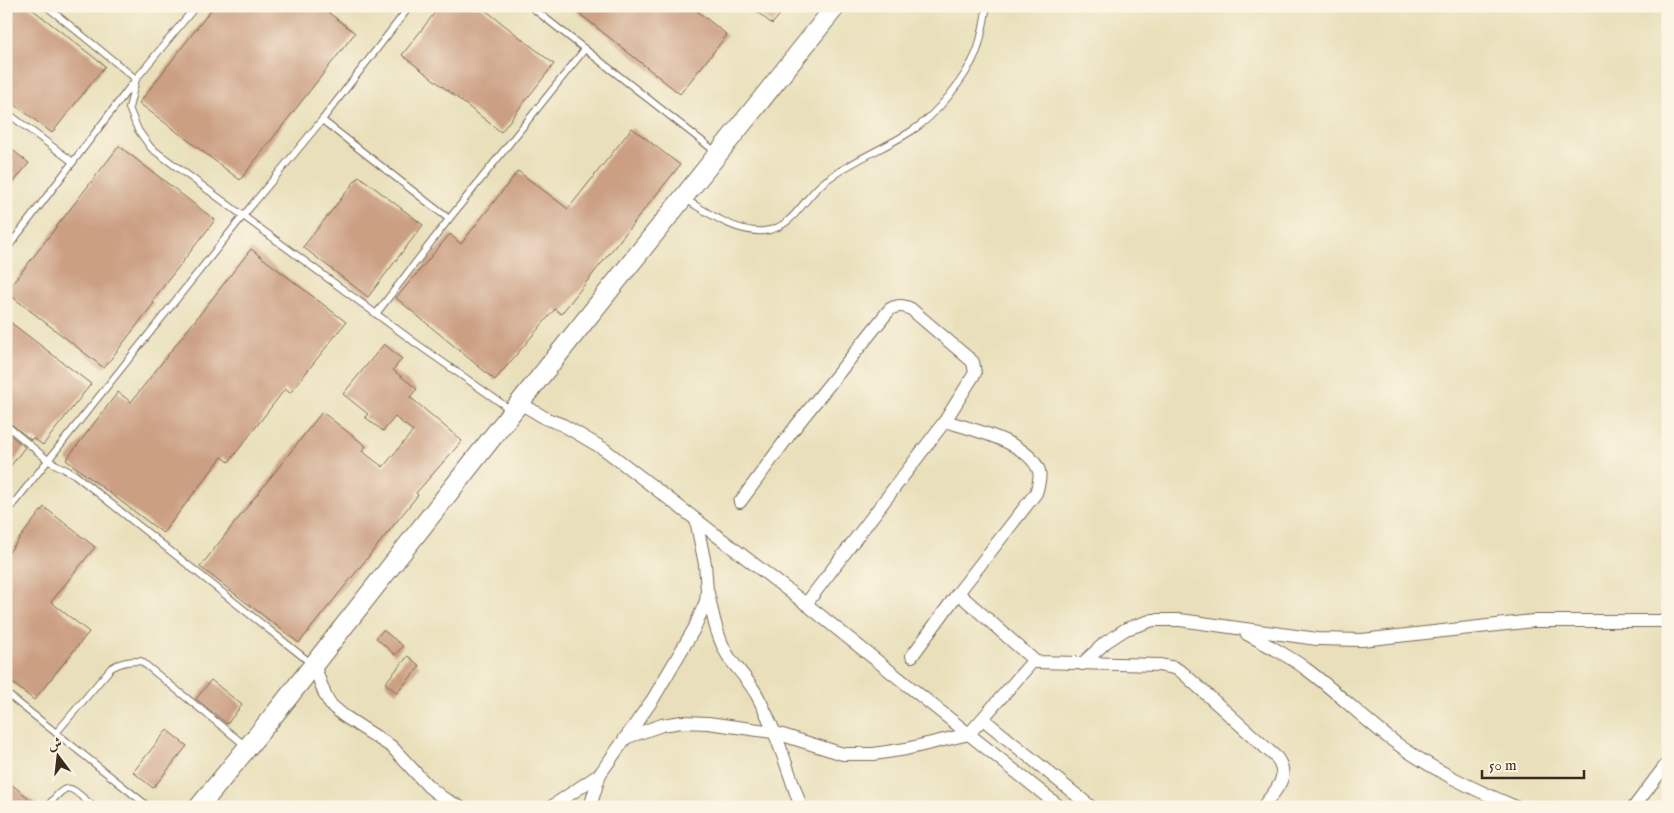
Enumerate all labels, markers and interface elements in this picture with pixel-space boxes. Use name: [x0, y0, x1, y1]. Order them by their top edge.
north arrow: [32, 730, 82, 780]
text: ش: [46, 734, 64, 755]
scale bar: [1482, 748, 1584, 780]
text: 50 m: [1489, 756, 1517, 775]

